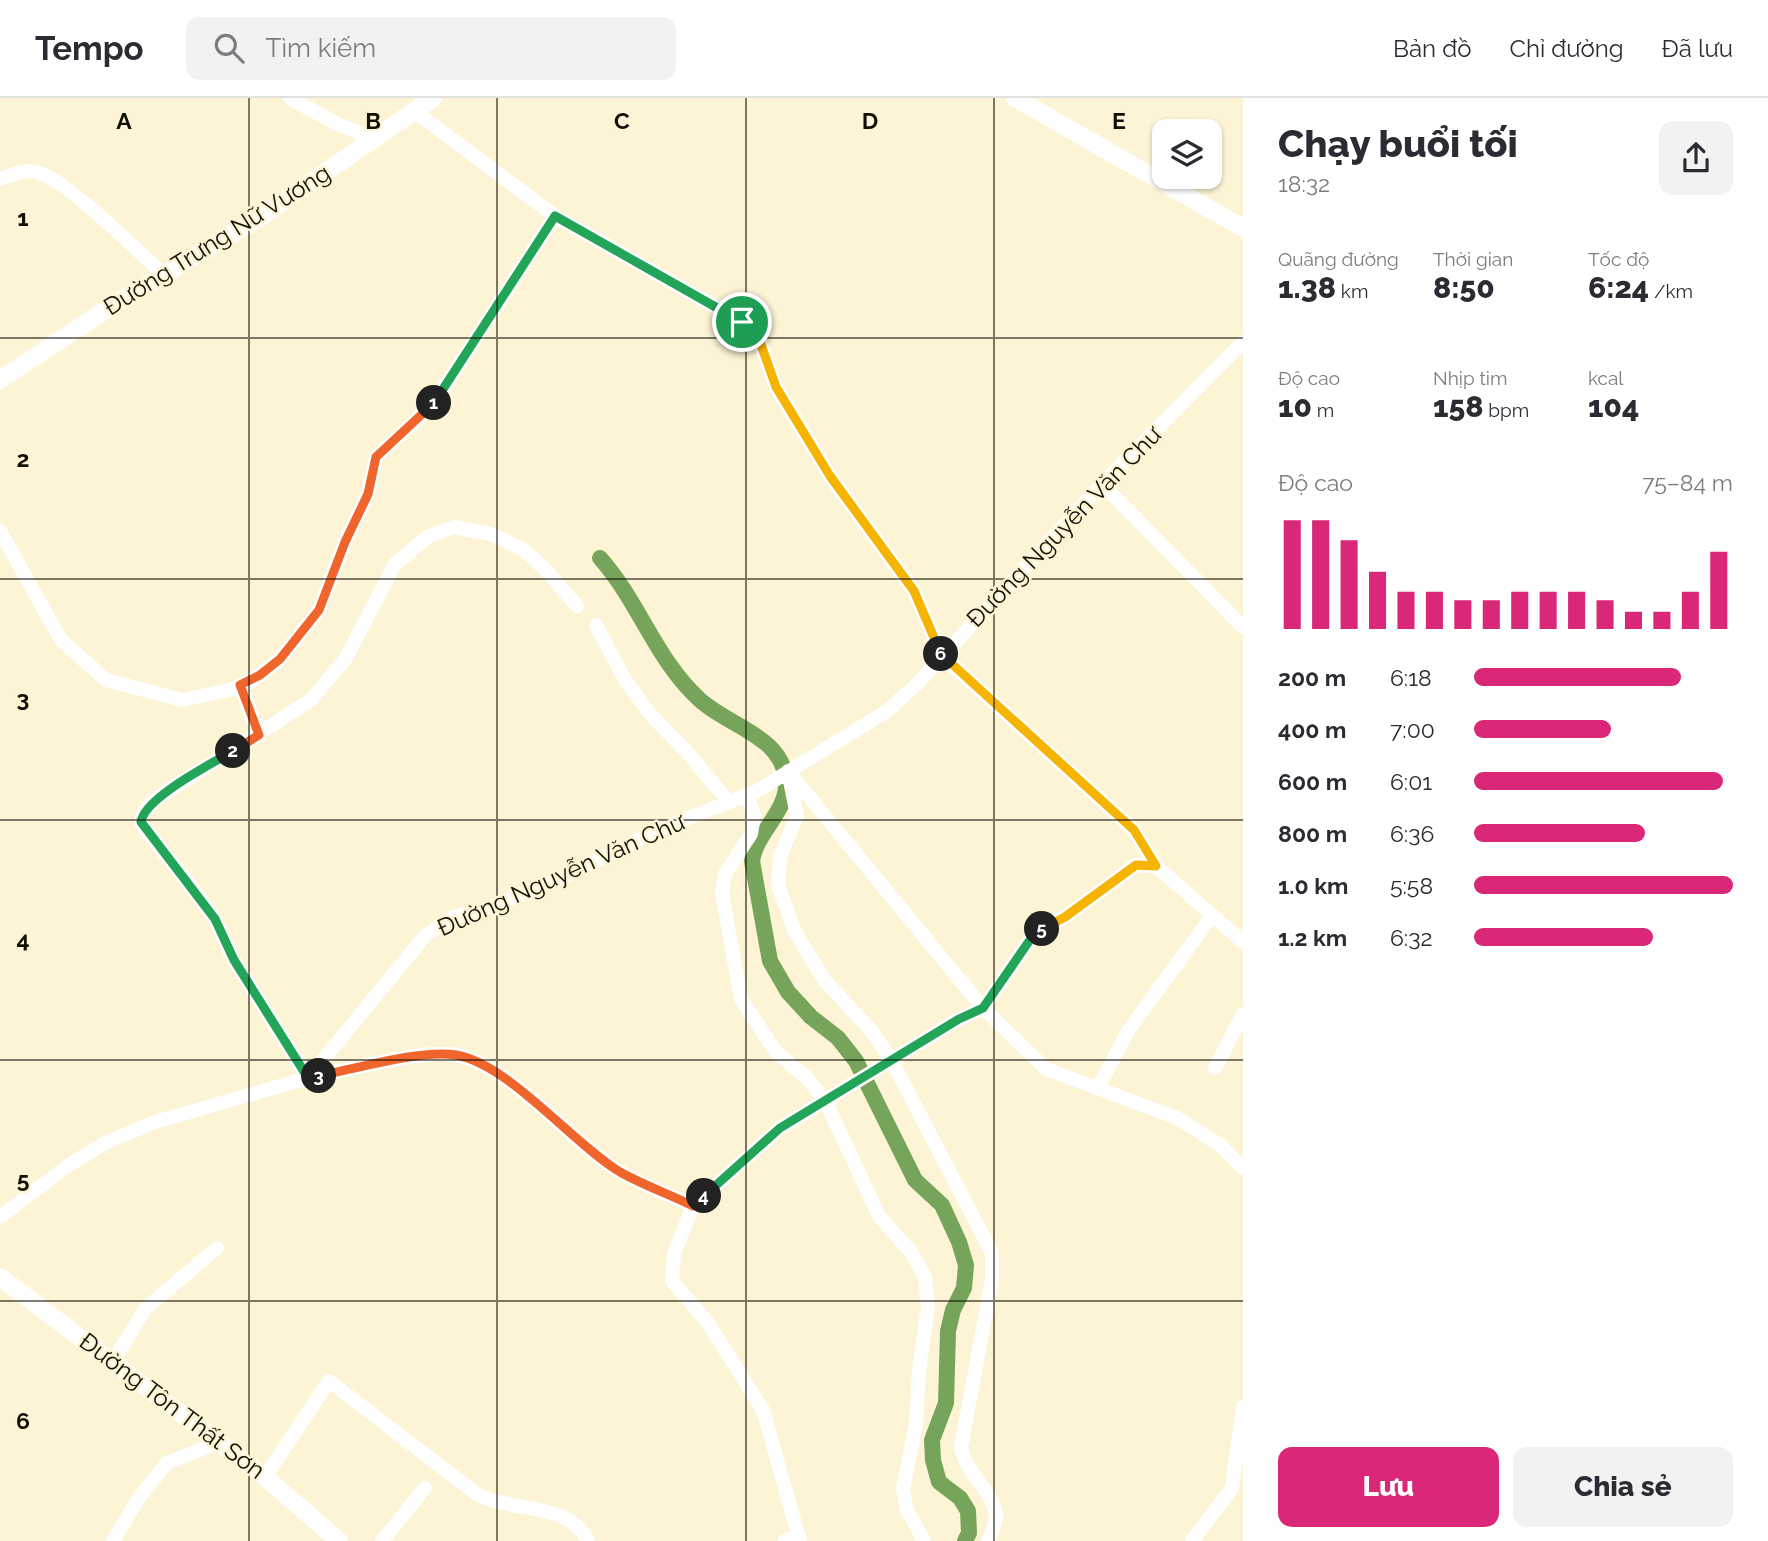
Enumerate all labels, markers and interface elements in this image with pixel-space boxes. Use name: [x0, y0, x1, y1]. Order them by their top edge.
search box: [186, 17, 676, 80]
text: Tempo: [35, 29, 144, 68]
icon: search: [210, 29, 248, 67]
text: Tìm kiếm: [266, 33, 376, 63]
text: Bản đồ: [1393, 34, 1471, 63]
text: Chỉ đường: [1509, 34, 1624, 63]
text: Đã lưu: [1662, 34, 1733, 63]
text: A: [116, 107, 132, 134]
text: B: [365, 107, 381, 134]
text: C: [614, 107, 630, 134]
text: D: [862, 107, 878, 134]
text: E: [1112, 107, 1126, 134]
map controls: [1152, 119, 1222, 189]
button: layers: [1152, 119, 1222, 189]
text: Chạy buổi tối: [1278, 121, 1518, 166]
button: share: [1659, 121, 1733, 195]
street label: Đường Trưng Nữ Vương: [98, 158, 335, 321]
text: 18:32: [1278, 170, 1330, 197]
text: 1: [17, 204, 29, 231]
text: Quãng đường: [1278, 248, 1399, 270]
text: Thời gian: [1433, 248, 1513, 270]
text: Tốc độ: [1588, 248, 1649, 270]
text: 1.38: [1278, 270, 1336, 305]
text: 8:50: [1433, 270, 1495, 305]
text: 6:24: [1588, 270, 1649, 305]
text: km: [1336, 280, 1368, 302]
text: /km: [1649, 280, 1693, 302]
pin: [712, 292, 772, 352]
icon: arrive: [723, 303, 761, 341]
text: Độ cao: [1278, 367, 1340, 389]
text: Nhịp tim: [1433, 367, 1507, 389]
text: kcal: [1588, 367, 1624, 389]
pin: 1: [416, 386, 452, 420]
text: 10: [1278, 389, 1312, 424]
text: 158: [1433, 389, 1484, 424]
text: 104: [1588, 389, 1639, 424]
text: 1: [429, 391, 438, 413]
text: m: [1312, 399, 1334, 421]
text: bpm: [1484, 399, 1529, 421]
street label: Đường Nguyễn Văn Chư: [960, 420, 1168, 633]
text: 2: [17, 445, 29, 472]
text: Độ cao: [1278, 469, 1353, 496]
text: 75–84 m: [1642, 469, 1733, 496]
pin: 6: [923, 636, 958, 672]
text: 6: [935, 642, 946, 664]
text: 200 m: [1278, 664, 1346, 691]
text: 6:18: [1390, 664, 1432, 691]
text: 3: [17, 685, 29, 712]
text: 400 m: [1278, 716, 1346, 743]
text: 7:00: [1390, 716, 1435, 743]
pin: 2: [216, 734, 250, 768]
text: 2: [227, 739, 238, 761]
text: 600 m: [1278, 768, 1347, 795]
text: 6:01: [1390, 768, 1432, 795]
street label: Đường Nguyễn Văn Chư: [433, 807, 690, 942]
text: 800 m: [1278, 820, 1347, 847]
text: 6:36: [1390, 820, 1434, 847]
text: 1.0 km: [1278, 872, 1348, 899]
text: 5:58: [1390, 872, 1433, 899]
pin: 5: [1024, 912, 1060, 946]
text: 5: [1036, 917, 1047, 939]
text: 1.2 km: [1278, 924, 1347, 951]
text: 6:32: [1390, 924, 1432, 951]
text: 4: [16, 926, 30, 953]
pin: 3: [302, 1058, 336, 1094]
text: 3: [313, 1064, 324, 1086]
text: 5: [17, 1166, 30, 1193]
pin: 4: [686, 1178, 722, 1214]
text: 4: [698, 1184, 709, 1206]
street label: Đường Tôn Thất Sơn: [74, 1326, 271, 1485]
text: 6: [16, 1407, 30, 1434]
button: Lưu: [1278, 1447, 1499, 1527]
button: Chia sẻ: [1513, 1447, 1733, 1527]

